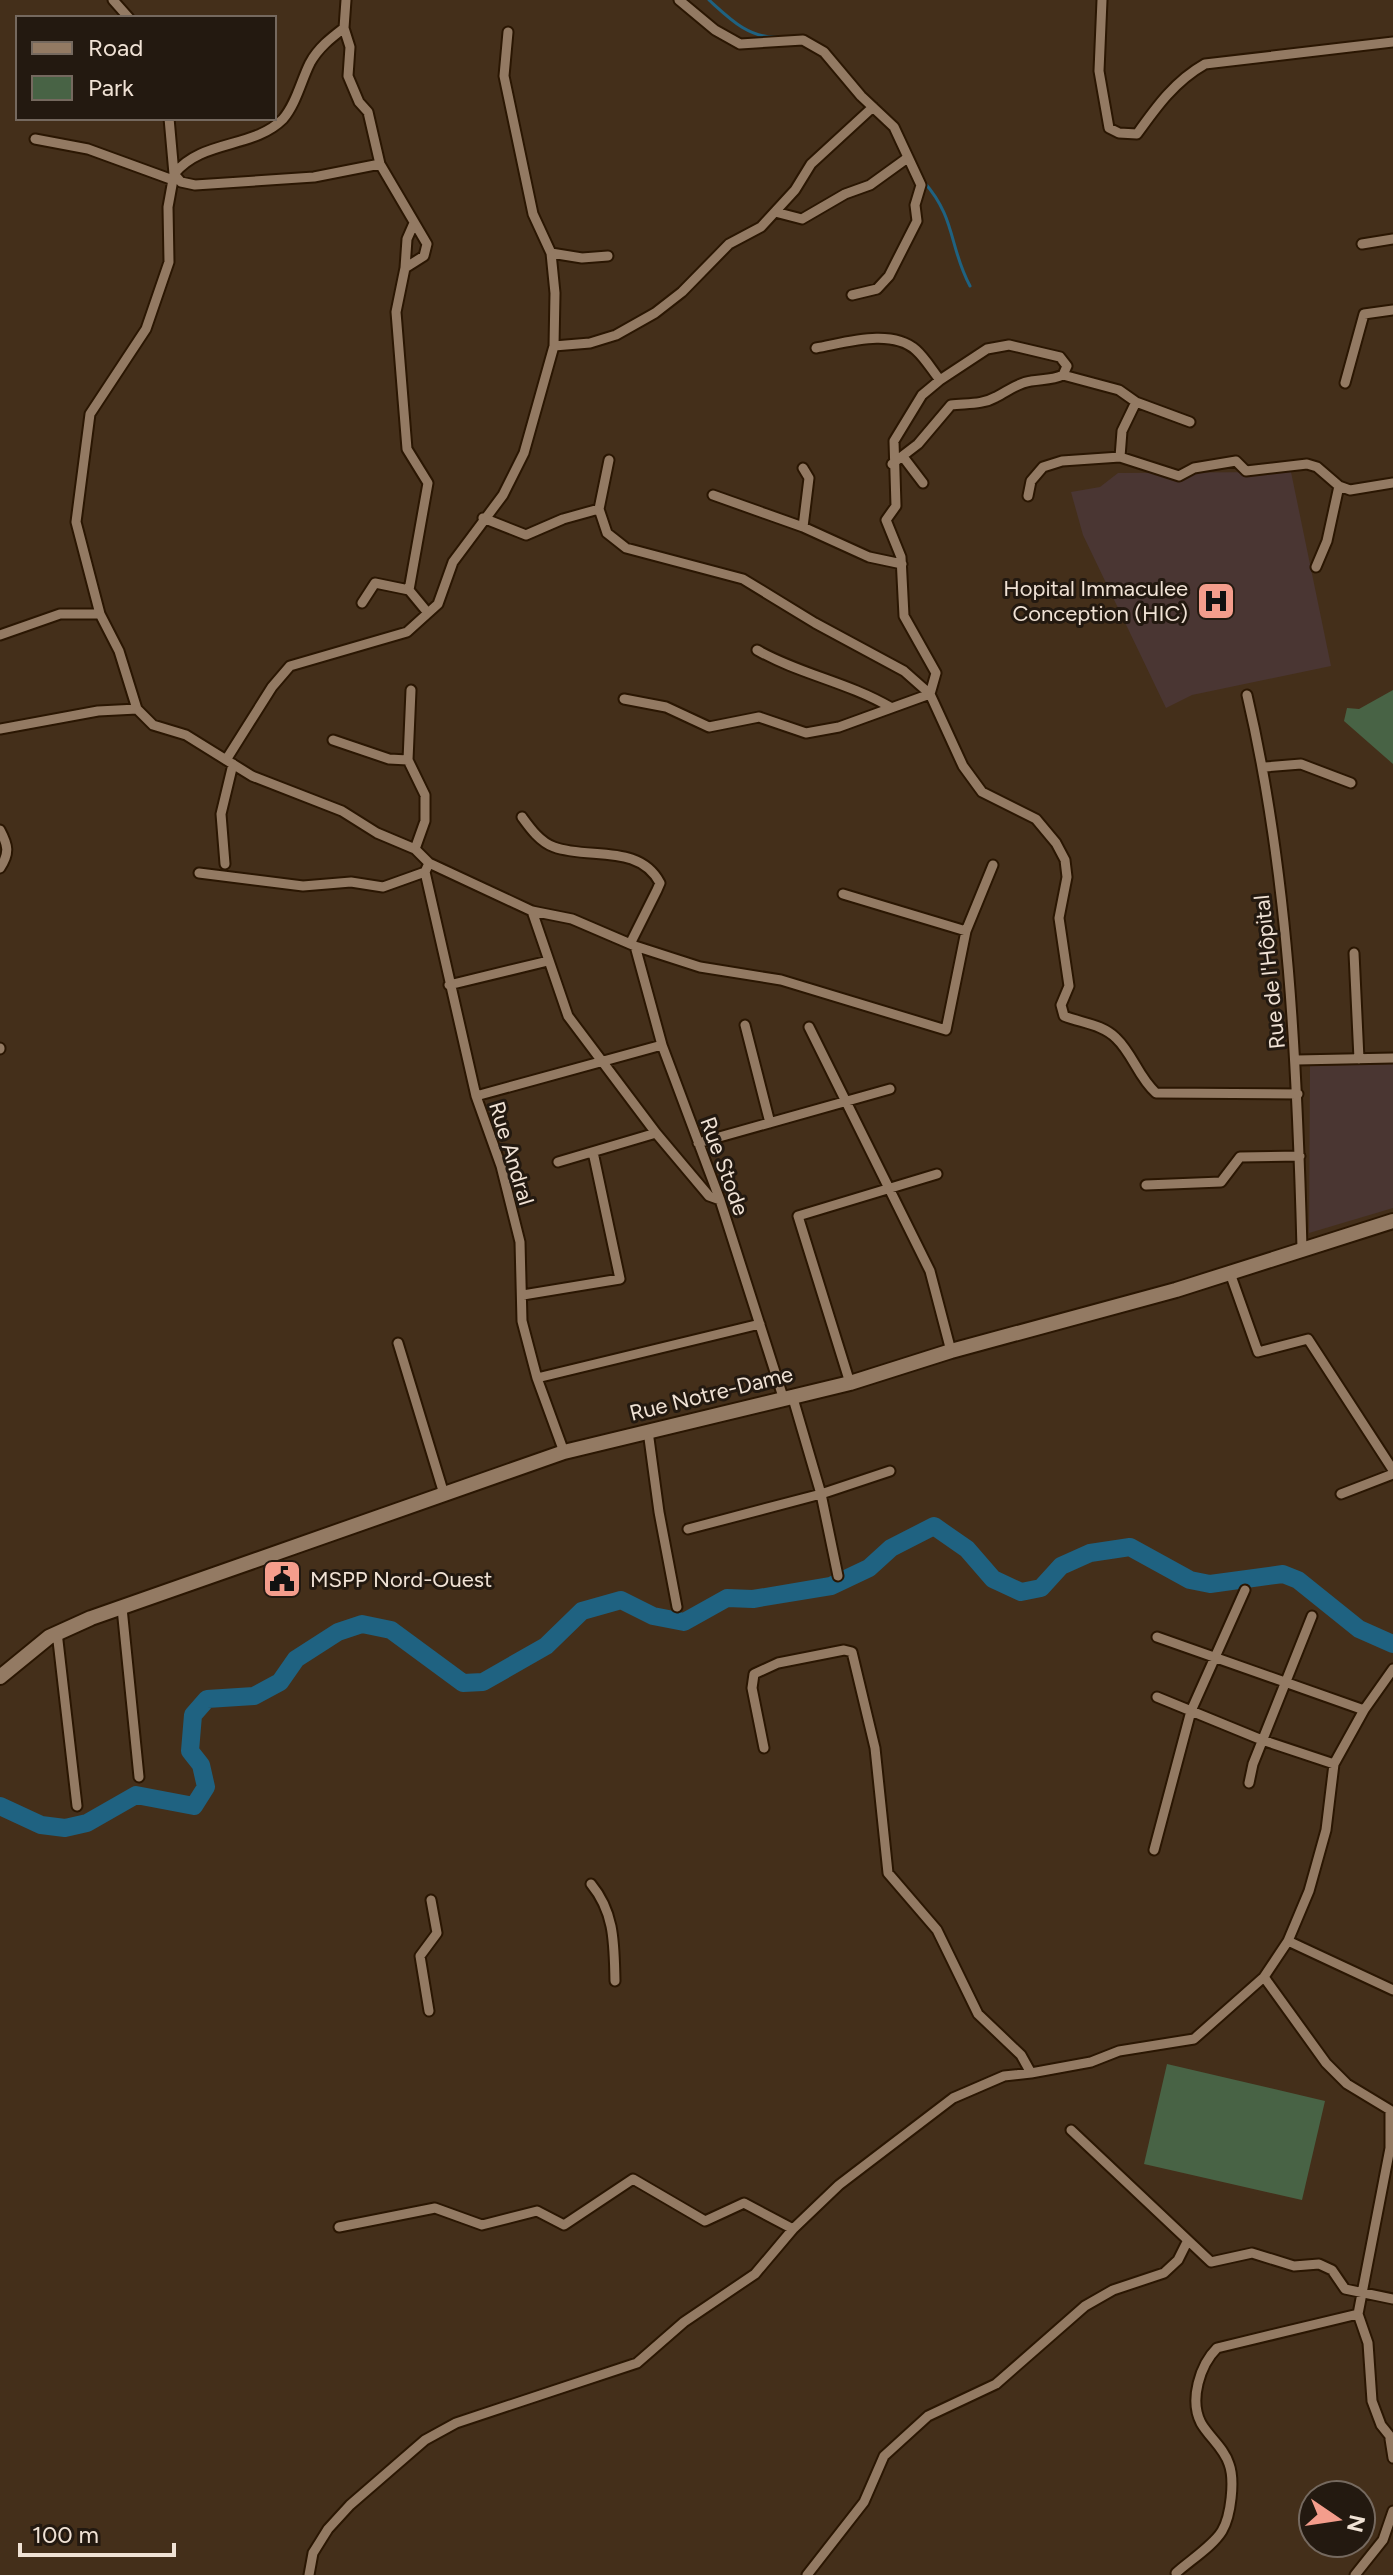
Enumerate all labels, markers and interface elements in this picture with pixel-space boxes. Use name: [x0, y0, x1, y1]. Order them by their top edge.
legend: [16, 16, 276, 120]
text: Road: [88, 33, 143, 62]
text: Park: [88, 73, 134, 102]
place label: Hopital Immaculee Conception (HIC): [1003, 575, 1188, 627]
hospital icon: Hopital Immaculee Conception (HIC): [1195, 580, 1237, 622]
street label: Rue de l'Hôpital: [1248, 894, 1291, 1050]
street label: Rue Andral: [483, 1098, 540, 1208]
street label: Rue Stode: [694, 1113, 755, 1219]
street label: Rue Notre-Dame: [627, 1360, 796, 1427]
public building icon: MSPP Nord-Ouest: [261, 1558, 303, 1600]
place label: MSPP Nord-Ouest: [310, 1566, 492, 1593]
north arrow: [1297, 2479, 1377, 2559]
scale bar: [20, 2507, 174, 2557]
text: N: [1341, 2512, 1371, 2535]
text: 100 m: [32, 2520, 99, 2549]

